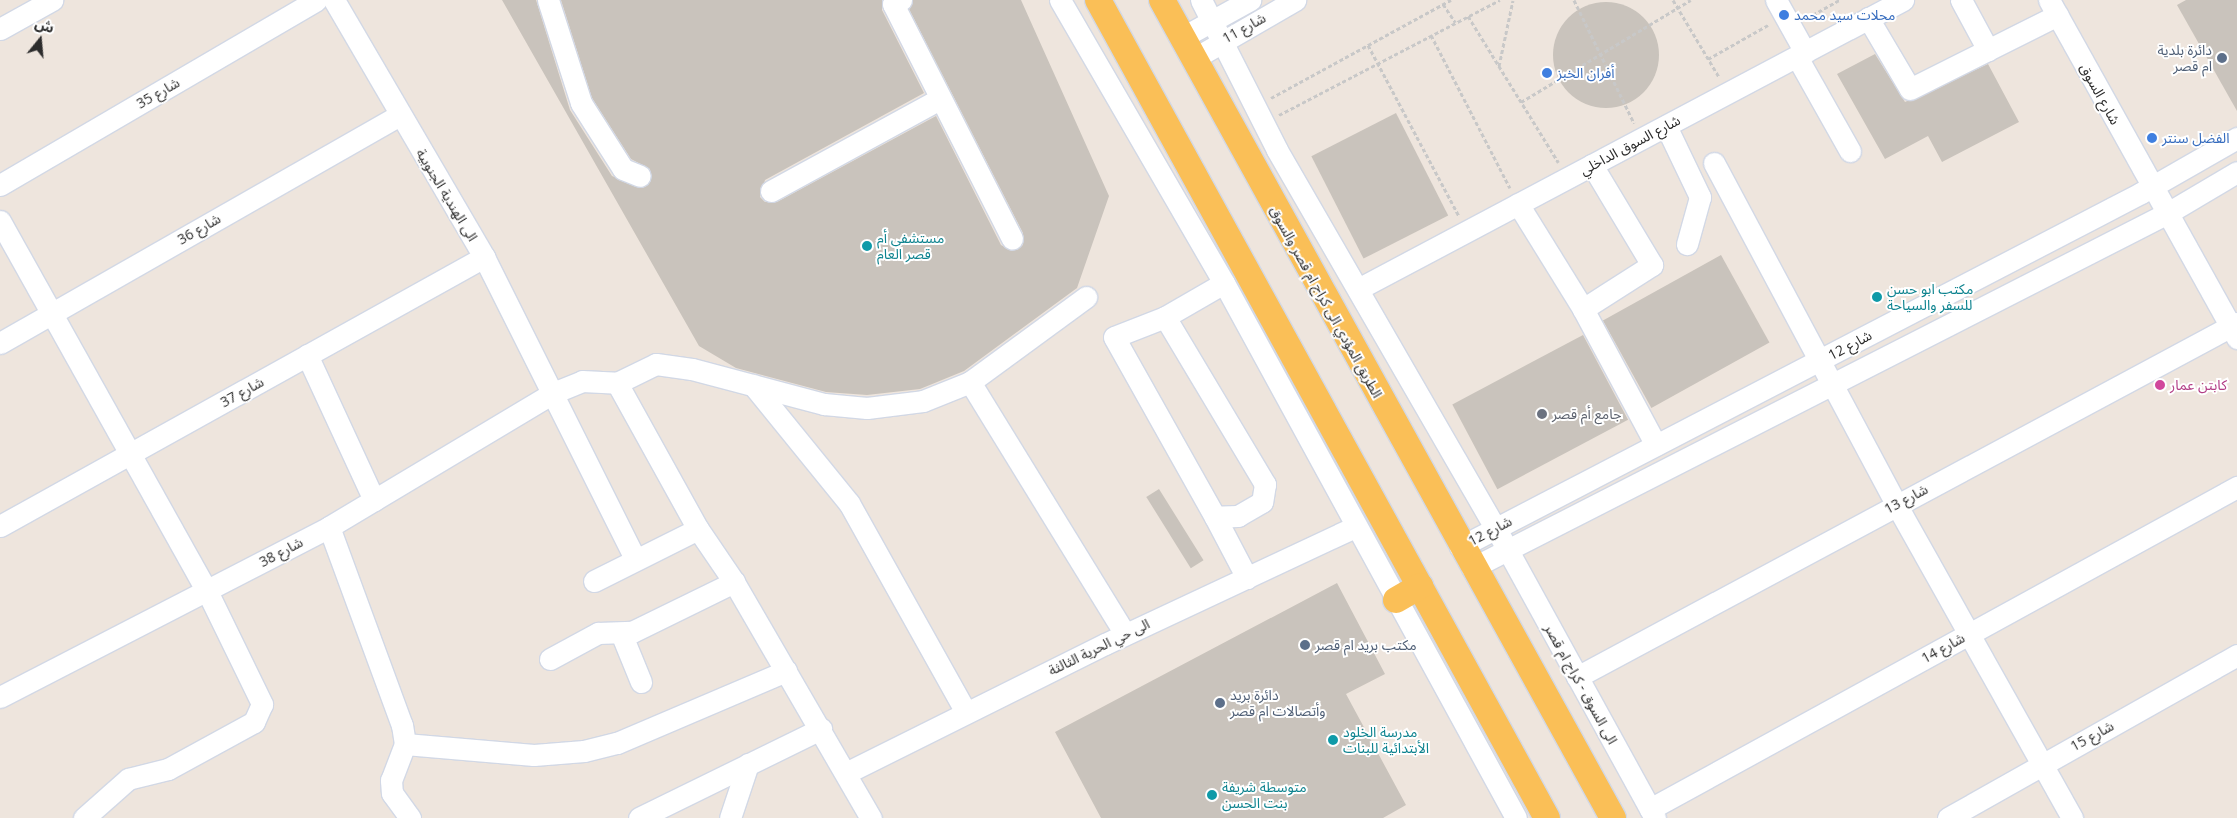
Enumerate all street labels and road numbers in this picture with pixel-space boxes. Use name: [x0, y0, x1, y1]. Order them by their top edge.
street label: شارع 11: [1219, 9, 1269, 47]
street label: شارع السوق: [2076, 61, 2124, 127]
street label: شارع 35: [133, 74, 183, 112]
street label: شارع السوق الداخلي: [1577, 111, 1683, 179]
street label: الى الهندية الجنوبية: [413, 146, 481, 244]
street label: الطريق المؤدي الى كراج ام قصر والسوق: [1266, 203, 1386, 401]
street label: شارع 36: [174, 210, 224, 248]
street label: شارع 12: [1825, 327, 1875, 363]
street label: شارع 37: [217, 373, 267, 411]
street label: شارع 13: [1881, 481, 1931, 517]
street label: شارع 12: [1465, 513, 1515, 549]
street label: شارع 38: [256, 534, 306, 570]
street label: الى حي الحرية الثالثة: [1046, 615, 1152, 679]
street label: الى السوق - كراج ام قصر: [1541, 621, 1621, 747]
street label: شارع 14: [1918, 629, 1968, 667]
street label: شارع 15: [2067, 717, 2117, 755]

